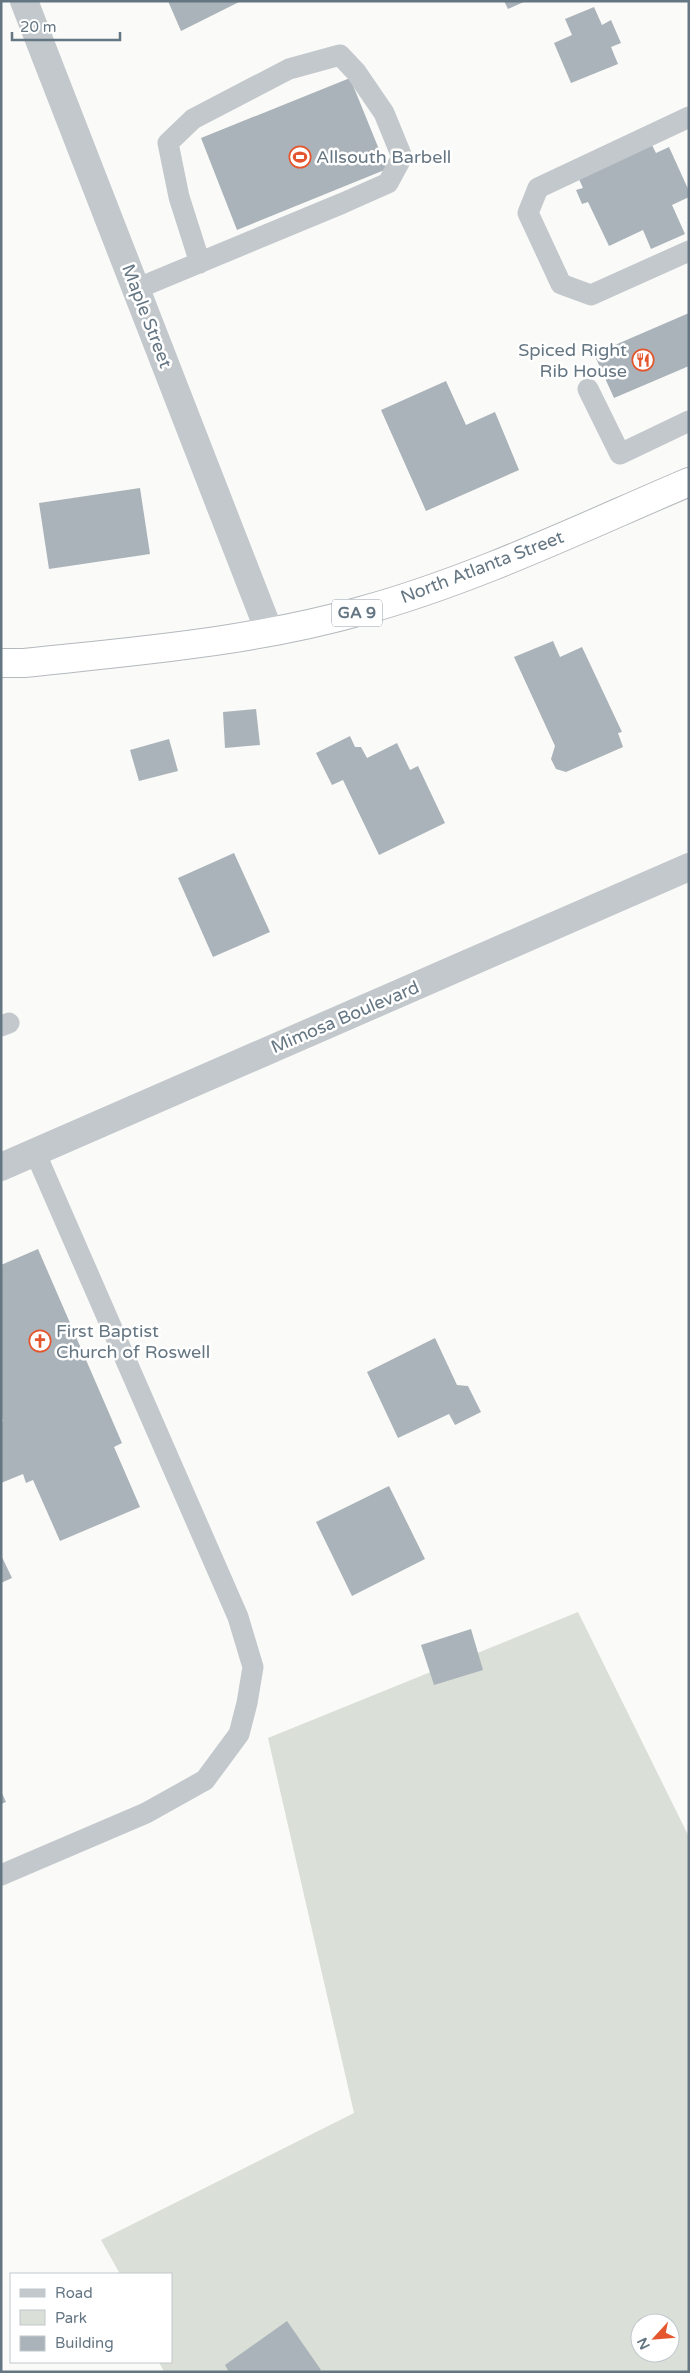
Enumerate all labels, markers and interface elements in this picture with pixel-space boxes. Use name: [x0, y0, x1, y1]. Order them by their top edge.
scale bar: [12, 10, 120, 42]
text: 20 m: [20, 18, 57, 36]
sports icon: Allsouth Barbell: [288, 145, 312, 169]
place label: Allsouth Barbell: [316, 146, 451, 168]
street label: Maple Street: [117, 261, 177, 371]
place label: Spiced Right Rib House: [518, 339, 627, 382]
restaurant icon: Spiced Right Rib House: [631, 348, 655, 372]
street label: North Atlanta Street: [397, 526, 567, 608]
road number: GA 9: [332, 600, 382, 626]
street label: Mimosa Boulevard: [268, 976, 422, 1058]
place label: First Baptist Church of Roswell: [56, 1320, 210, 1363]
church icon: First Baptist Church of Roswell: [28, 1329, 52, 1353]
legend: [10, 2273, 172, 2363]
text: Road: [55, 2284, 93, 2302]
text: Park: [55, 2309, 87, 2327]
north arrow: [630, 2313, 680, 2363]
text: Building: [55, 2334, 114, 2352]
text: N: [634, 2335, 654, 2352]

